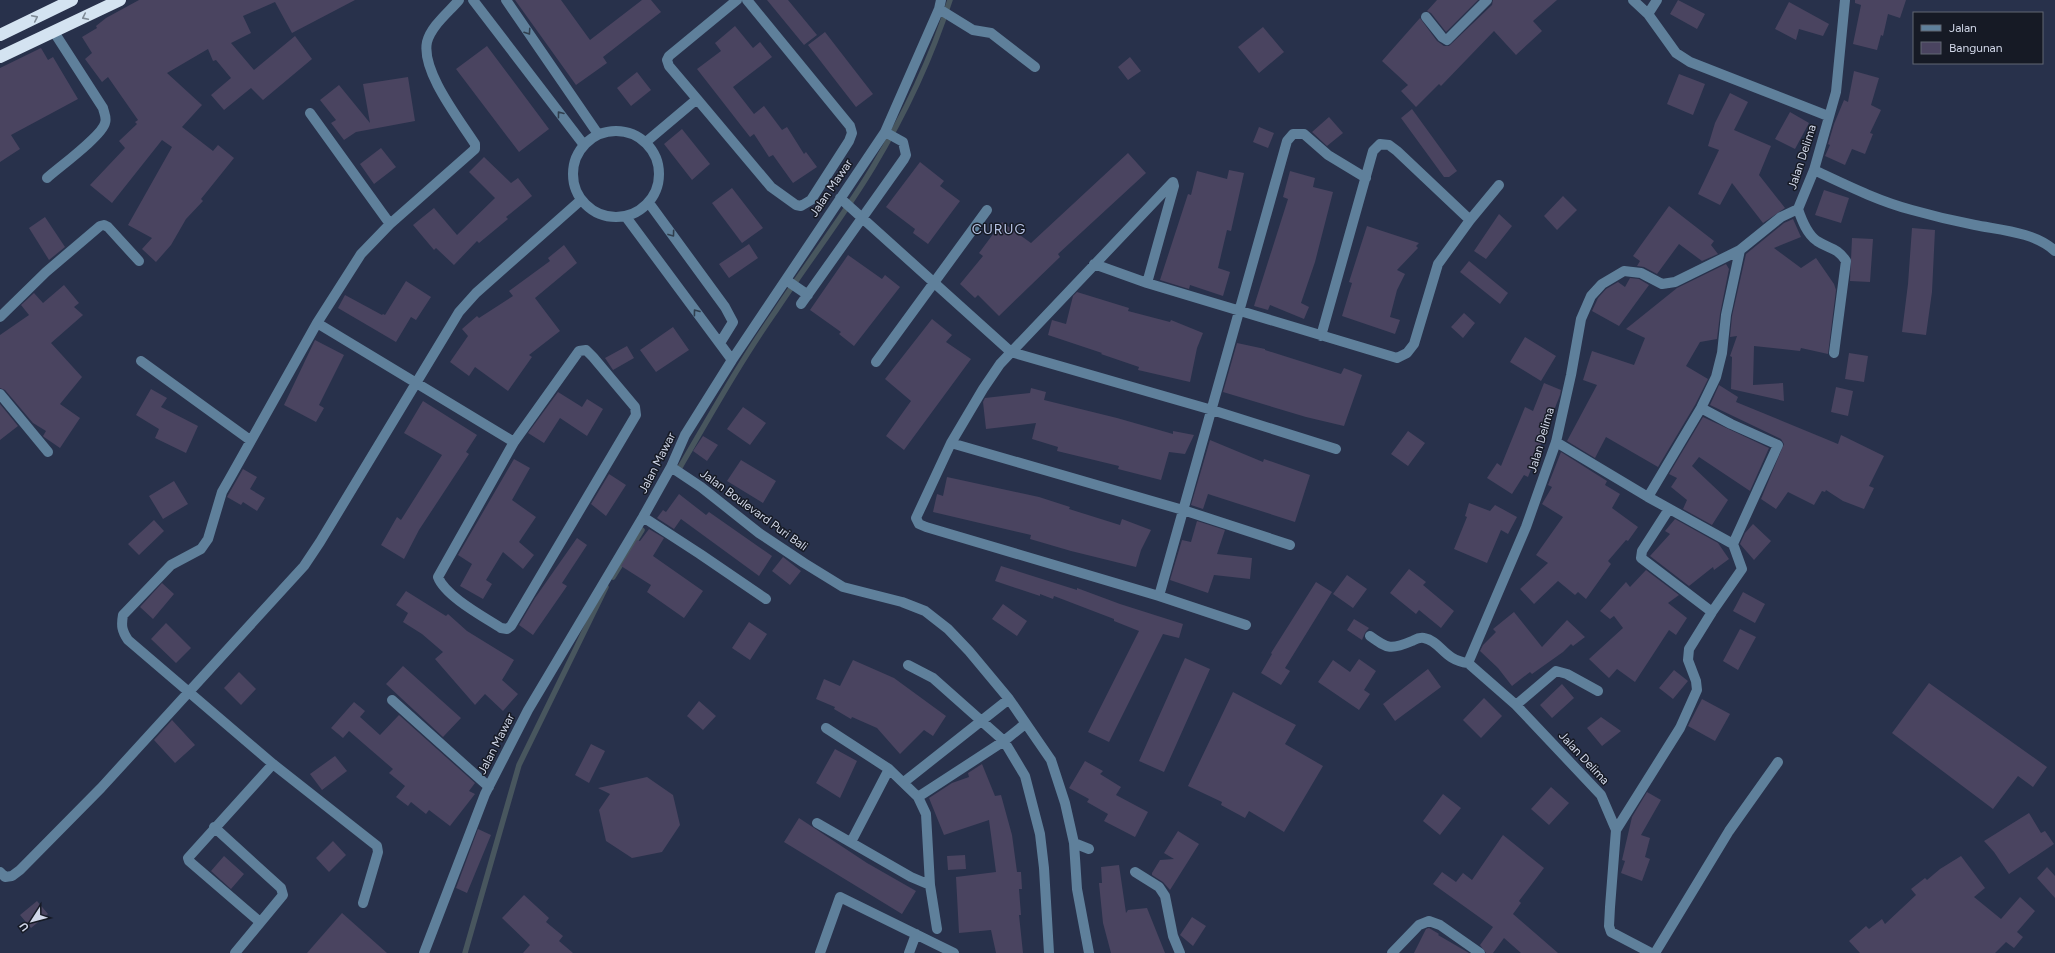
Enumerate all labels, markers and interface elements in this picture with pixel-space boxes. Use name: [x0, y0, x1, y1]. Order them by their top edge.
one-way arrow: [82, 12, 89, 20]
legend: [1913, 12, 2043, 64]
one-way arrow: [31, 15, 38, 23]
text: Jalan: [1949, 21, 1977, 35]
one-way arrow: [523, 28, 531, 35]
text: Bangunan: [1949, 41, 2003, 55]
one-way arrow: [558, 111, 565, 118]
street label: Jalan Delima: [1785, 123, 1819, 191]
street label: Jalan Mawar: [807, 157, 855, 219]
district label: CURUG: [972, 221, 1026, 238]
one-way arrow: [667, 230, 674, 237]
one-way arrow: [694, 309, 701, 316]
street label: Jalan Delima: [1525, 406, 1557, 474]
street label: Jalan Mawar: [636, 430, 678, 496]
street label: Jalan Boulevard Puri Bali: [698, 466, 810, 554]
street label: Jalan Mawar: [475, 711, 517, 777]
street label: Jalan Delima: [1556, 729, 1612, 787]
north arrow: [12, 901, 52, 941]
text: U: [17, 919, 32, 934]

